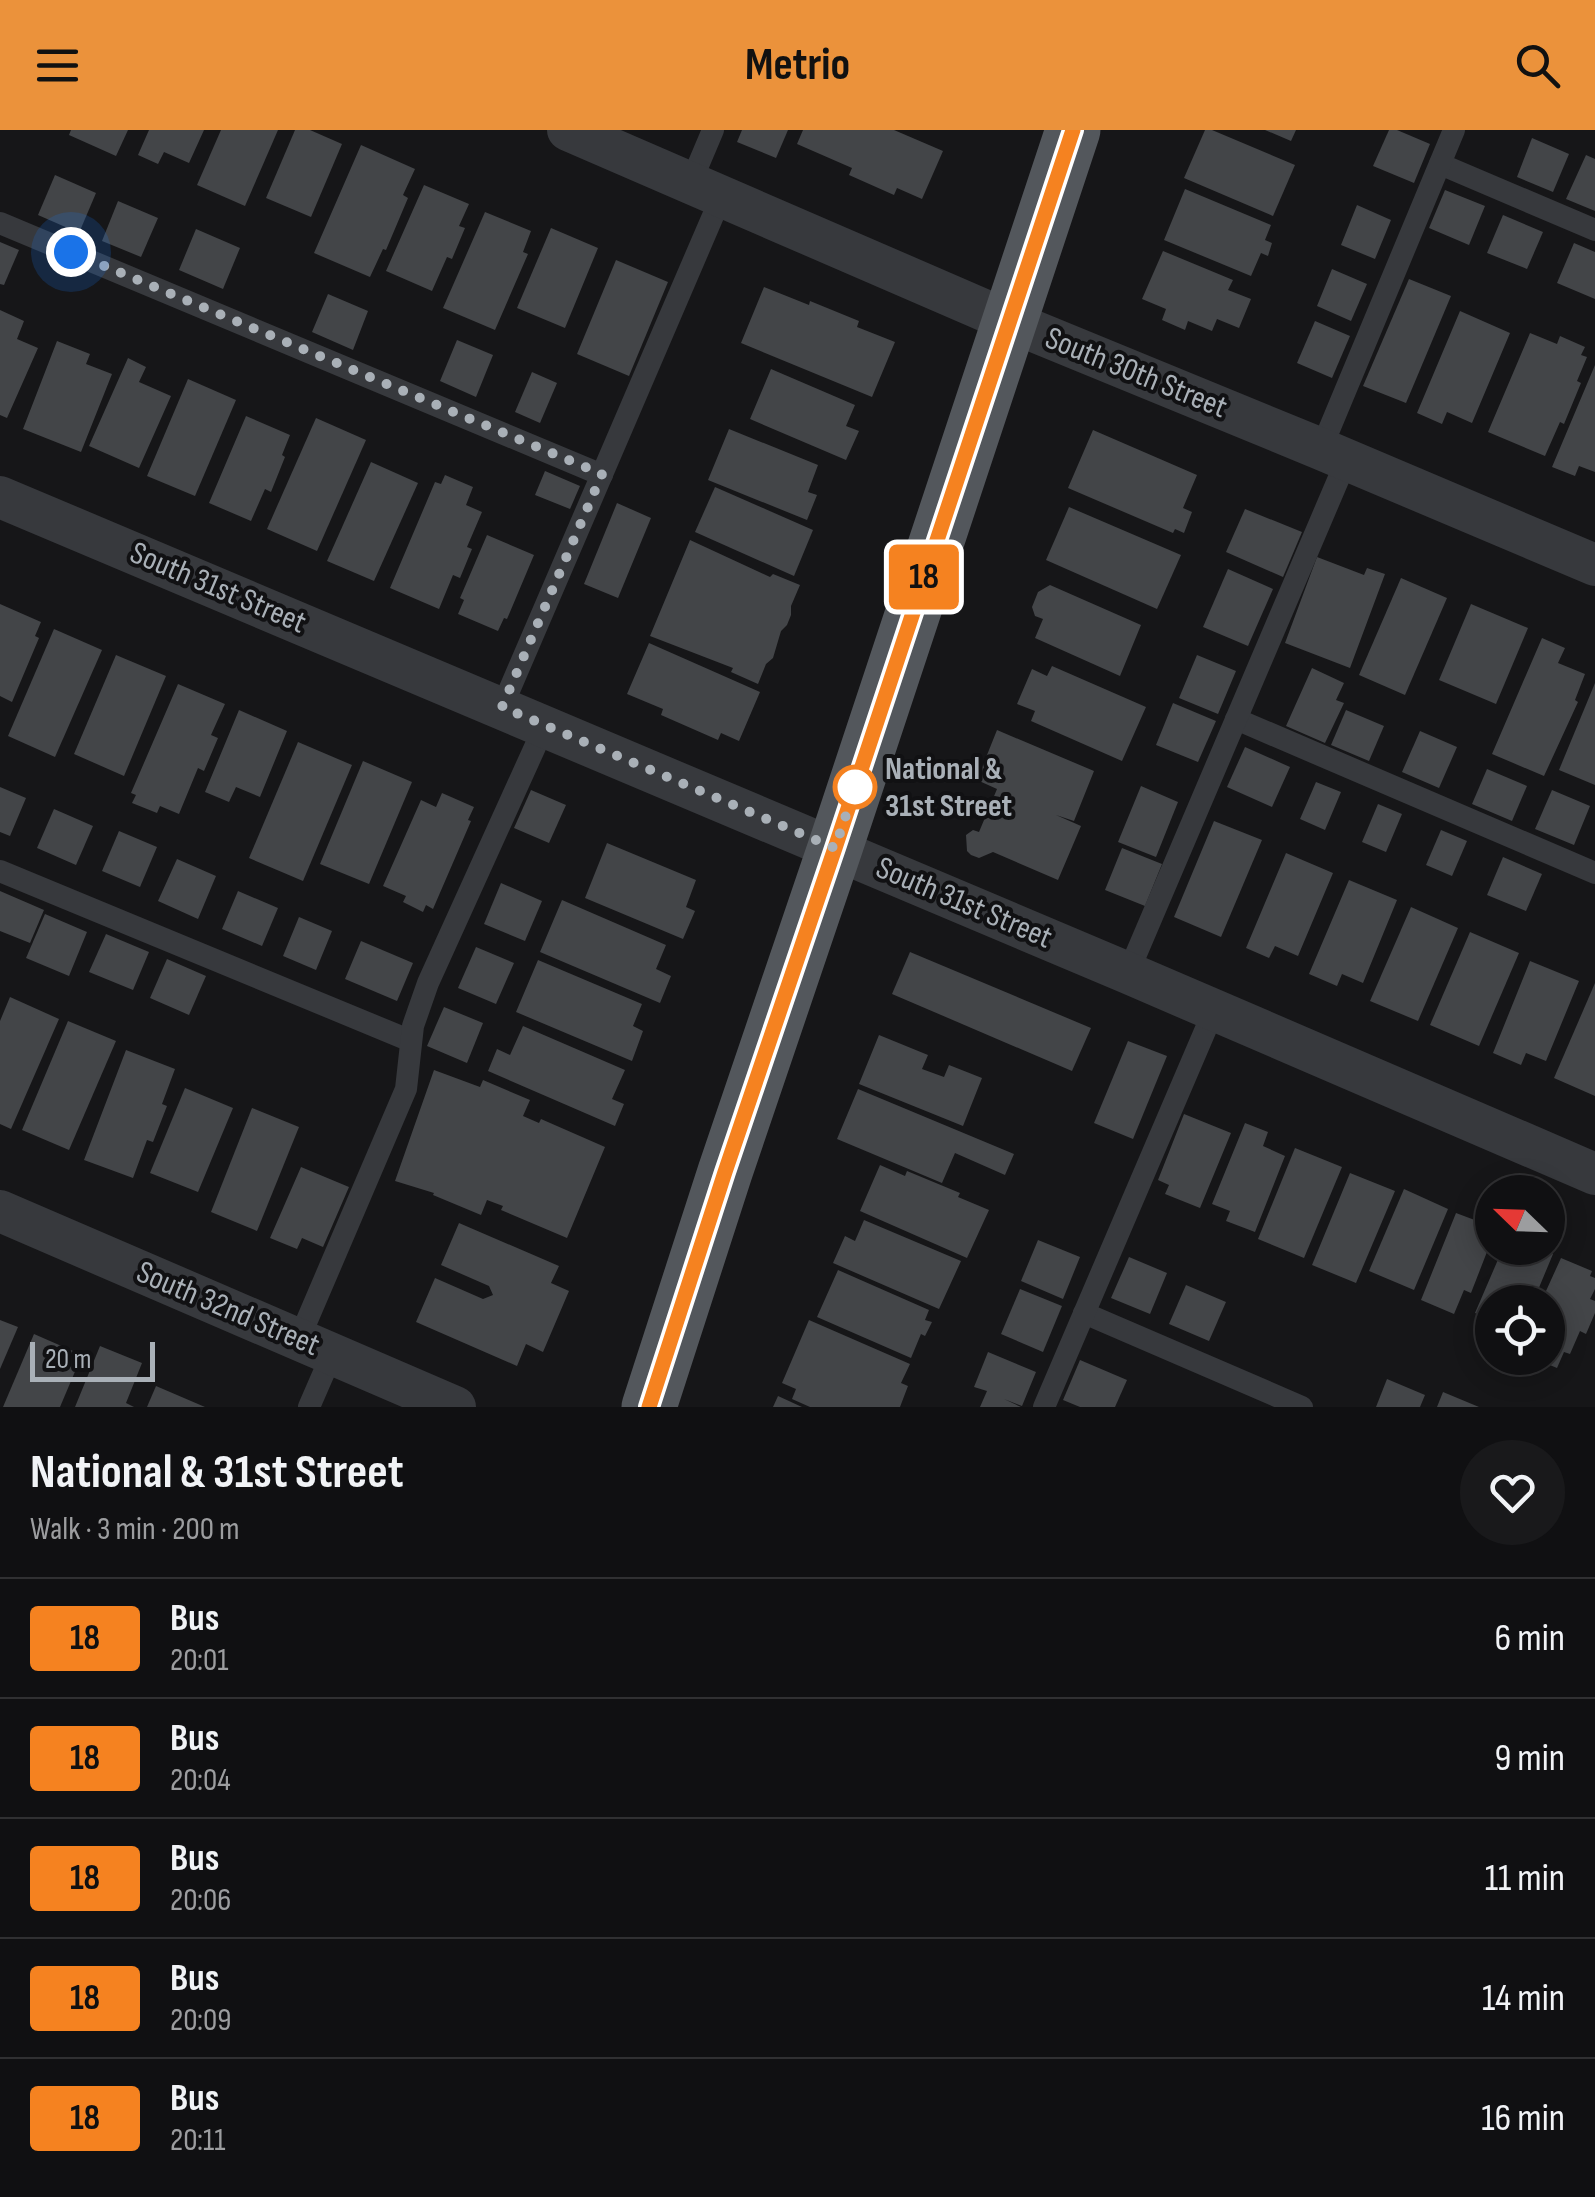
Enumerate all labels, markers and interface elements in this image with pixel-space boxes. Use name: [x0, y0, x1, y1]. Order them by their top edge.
icon: menu: [30, 38, 85, 93]
text: Metrio: [745, 38, 850, 93]
icon: search: [1510, 38, 1565, 93]
your location: [46, 227, 96, 277]
street label: South 30th Street: [1039, 319, 1233, 427]
street label: South 31st Street: [124, 533, 312, 643]
line badge: 18: [879, 544, 969, 610]
text: 18: [909, 556, 939, 599]
place label: National & 31st Street: [885, 750, 1012, 826]
marker: National & 31st Street: [834, 766, 876, 808]
street label: South 31st Street: [870, 848, 1058, 958]
north arrow: [1475, 1175, 1565, 1265]
map controls: [1475, 1175, 1565, 1375]
street label: South 32nd Street: [131, 1253, 325, 1365]
button: locate: [1475, 1285, 1565, 1375]
scale bar: [30, 1337, 155, 1382]
text: 20 m: [45, 1343, 91, 1376]
button: heart: [1460, 1440, 1565, 1545]
text: National & 31st Street: [30, 1444, 404, 1501]
text: Walk · 3 min · 200 m: [30, 1510, 240, 1549]
text: Bus: [170, 1596, 219, 1641]
text: 6 min: [1495, 1616, 1565, 1661]
text: 18: [70, 1617, 100, 1660]
text: 20:01: [170, 1641, 229, 1680]
text: Bus: [170, 1716, 219, 1761]
text: 9 min: [1494, 1736, 1565, 1781]
text: 18: [70, 1737, 100, 1780]
text: 20:04: [170, 1761, 231, 1800]
text: Bus: [170, 1836, 219, 1881]
text: 11 min: [1485, 1856, 1565, 1901]
text: 18: [70, 1857, 100, 1900]
text: 20:06: [170, 1881, 231, 1920]
text: Bus: [170, 1956, 219, 2001]
text: 14 min: [1482, 1976, 1565, 2021]
text: 18: [70, 1977, 100, 2020]
text: 20:09: [170, 2001, 232, 2040]
text: Bus: [170, 2076, 219, 2121]
text: 16 min: [1481, 2096, 1565, 2141]
text: 18: [70, 2097, 100, 2140]
text: 20:11: [170, 2121, 226, 2160]

